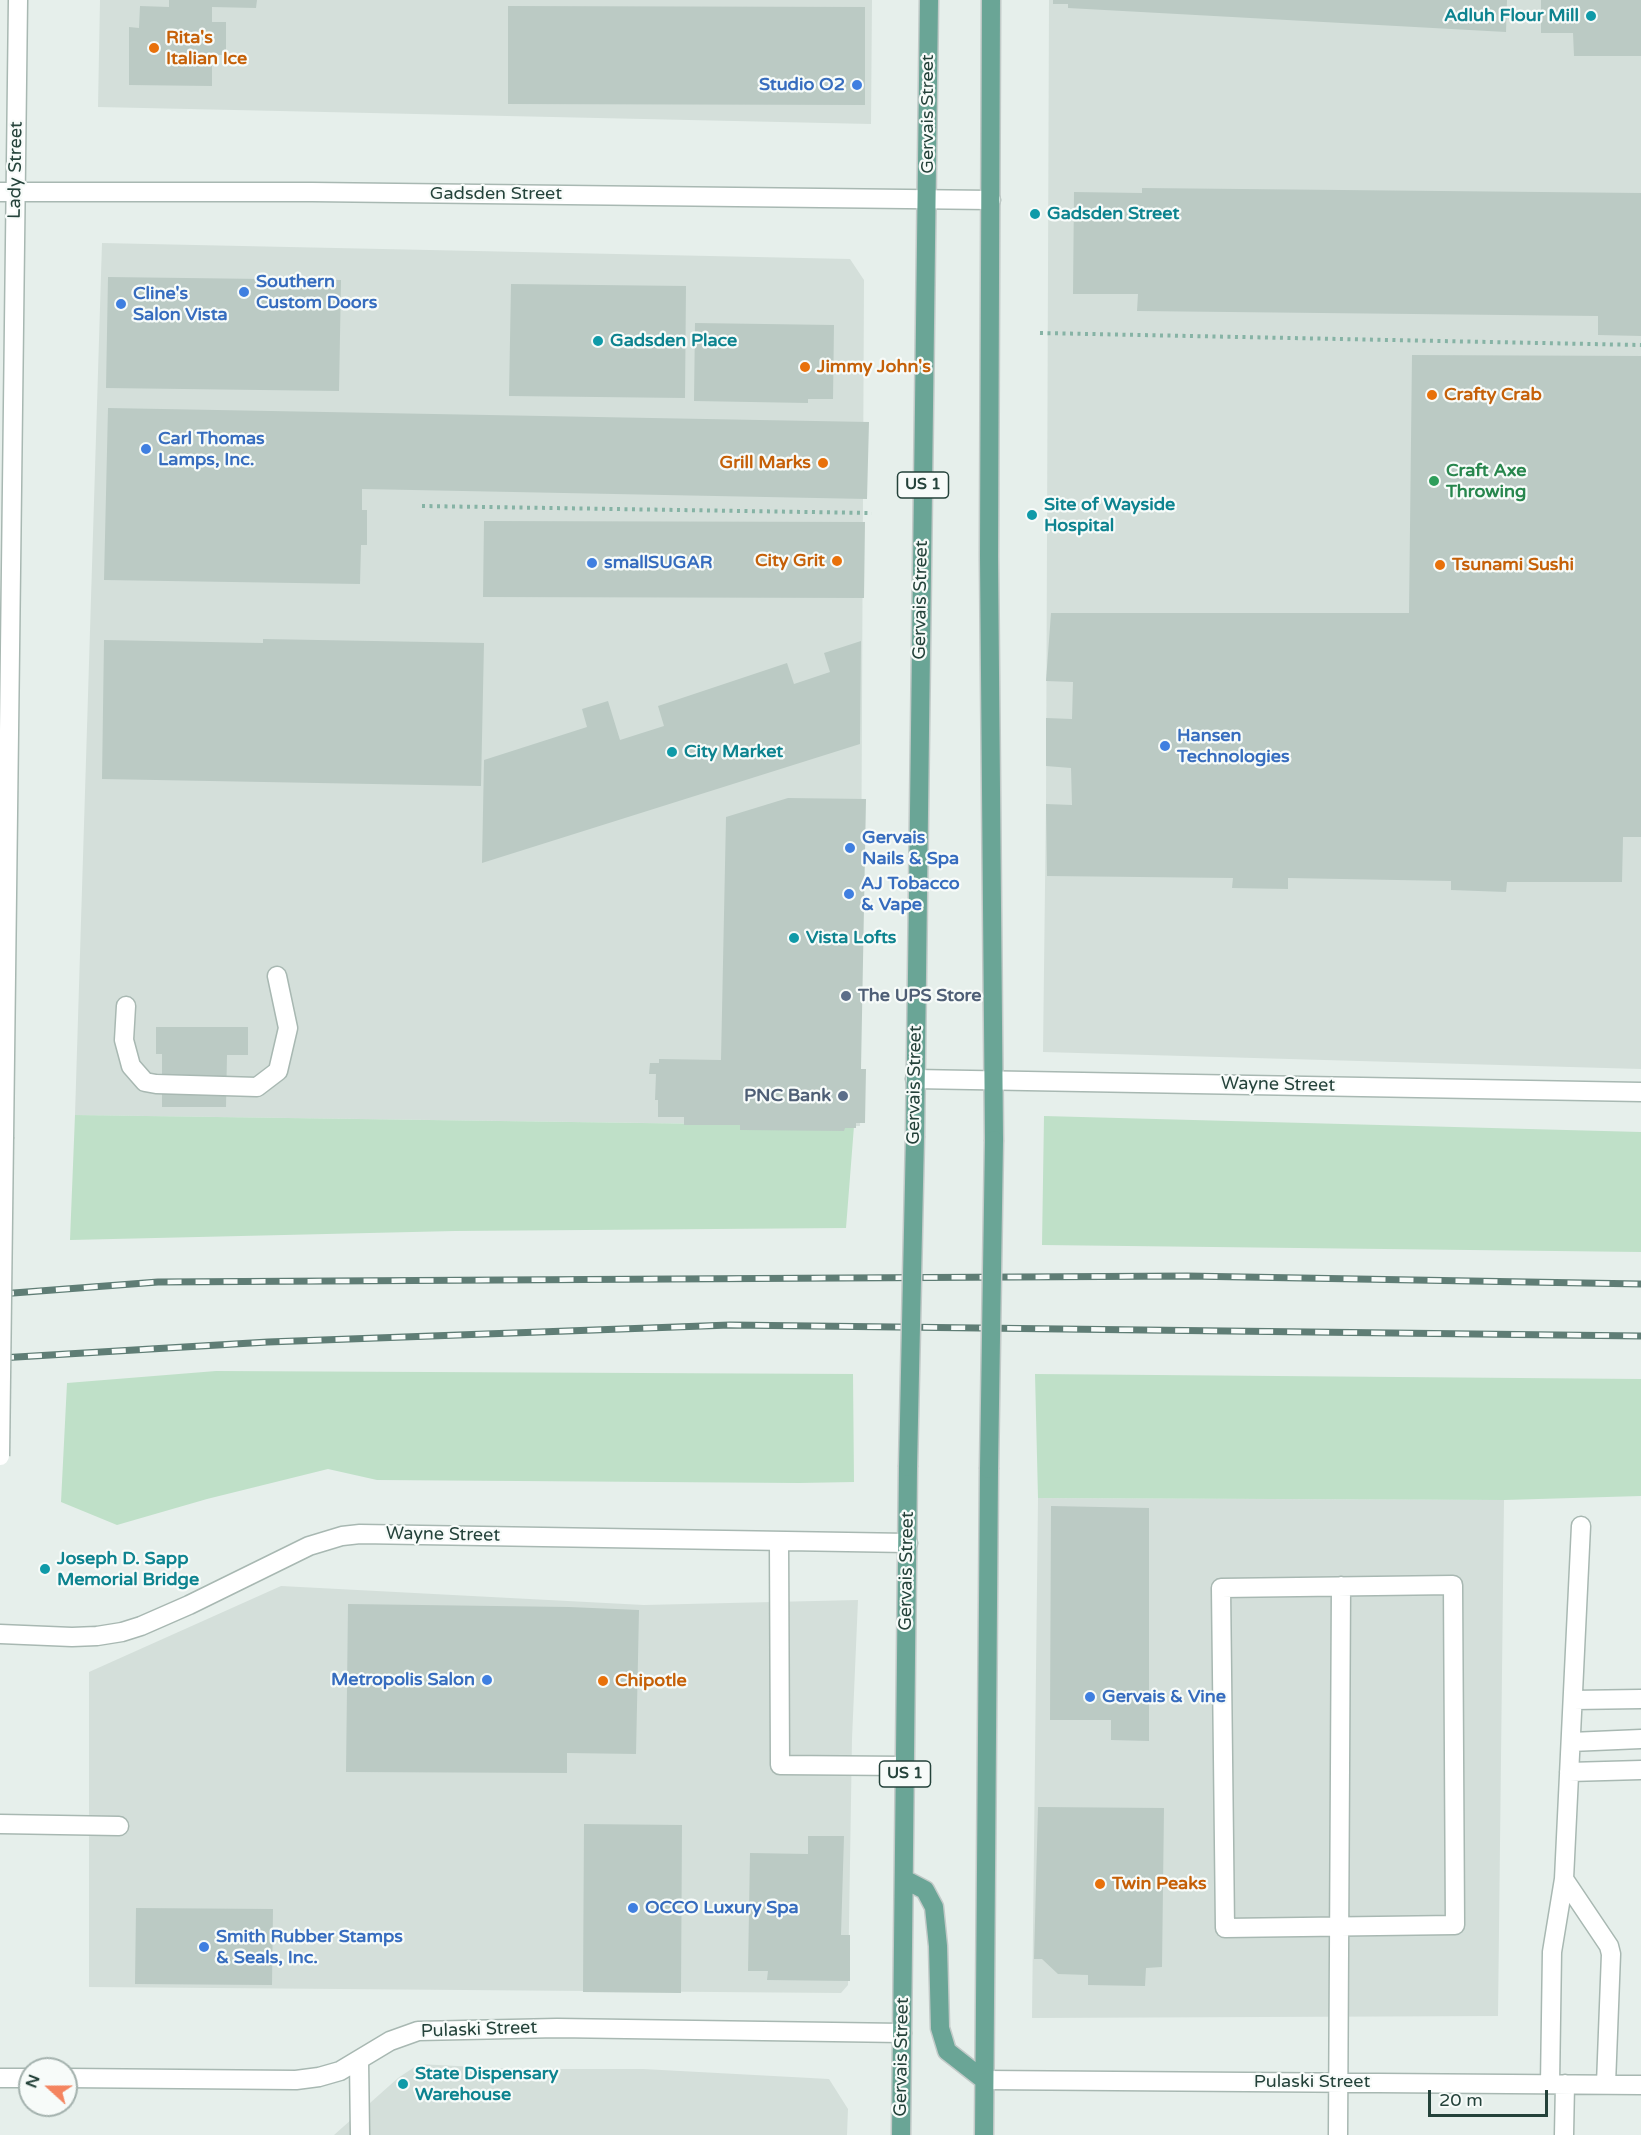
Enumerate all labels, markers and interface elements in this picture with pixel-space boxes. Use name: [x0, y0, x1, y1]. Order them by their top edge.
place label: Adluh Flour Mill: [1444, 5, 1579, 27]
marker: Adluh Flour Mill: [1584, 9, 1598, 23]
place label: Rita's Italian Ice: [166, 27, 247, 70]
marker: Rita's Italian Ice: [147, 41, 161, 55]
street label: Gervais Street: [917, 54, 939, 174]
place label: Studio O2: [759, 74, 845, 96]
marker: Studio O2: [850, 78, 864, 92]
street label: Lady Street: [4, 121, 28, 219]
street label: Gadsden Street: [430, 183, 562, 205]
place label: Gadsden Street: [1047, 203, 1179, 225]
marker: Gadsden Street: [1028, 207, 1042, 221]
place label: Southern Custom Doors: [256, 271, 377, 314]
place label: Cline's Salon Vista: [133, 283, 228, 326]
marker: Southern Custom Doors: [237, 285, 251, 299]
marker: Cline's Salon Vista: [114, 297, 128, 311]
place label: Gadsden Place: [610, 330, 737, 352]
marker: Gadsden Place: [591, 334, 605, 348]
place label: Jimmy John's: [817, 356, 931, 378]
marker: Jimmy John's: [798, 360, 812, 374]
place label: Crafty Crab: [1444, 384, 1542, 406]
marker: Crafty Crab: [1425, 388, 1439, 402]
place label: Carl Thomas Lamps, Inc.: [158, 428, 265, 470]
marker: Carl Thomas Lamps, Inc.: [139, 442, 153, 456]
place label: Grill Marks: [720, 452, 811, 474]
marker: Grill Marks: [816, 456, 830, 470]
place label: Craft Axe Throwing: [1446, 460, 1527, 502]
road number: US 1: [898, 472, 948, 498]
marker: Craft Axe Throwing: [1427, 474, 1441, 488]
place label: Site of Wayside Hospital: [1044, 494, 1175, 536]
marker: Site of Wayside Hospital: [1025, 508, 1039, 522]
street label: Gervais Street: [909, 540, 933, 660]
place label: City Grit: [755, 550, 825, 572]
place label: smallSUGAR: [604, 552, 713, 574]
marker: City Grit: [830, 554, 844, 568]
place label: Tsunami Sushi: [1452, 554, 1574, 576]
marker: smallSUGAR: [585, 556, 599, 570]
marker: Tsunami Sushi: [1433, 558, 1447, 572]
place label: Hansen Technologies: [1177, 725, 1290, 768]
marker: Hansen Technologies: [1158, 739, 1172, 753]
place label: City Market: [684, 741, 783, 763]
marker: City Market: [665, 745, 679, 759]
place label: Gervais Nails & Spa: [862, 827, 959, 870]
marker: Gervais Nails & Spa: [843, 841, 857, 855]
place label: AJ Tobacco & Vape: [861, 873, 960, 916]
marker: AJ Tobacco & Vape: [842, 887, 856, 901]
place label: Vista Lofts: [806, 927, 896, 949]
marker: Vista Lofts: [787, 931, 801, 945]
place label: The UPS Store: [858, 985, 981, 1007]
marker: The UPS Store: [839, 989, 853, 1003]
street label: Gervais Street: [903, 1025, 927, 1145]
street label: Wayne Street: [1221, 1073, 1335, 1097]
place label: PNC Bank: [744, 1085, 831, 1107]
marker: PNC Bank: [836, 1089, 850, 1103]
street label: Gervais Street: [895, 1511, 919, 1631]
street label: Wayne Street: [386, 1523, 500, 1547]
place label: Joseph D. Sapp Memorial Bridge: [57, 1548, 199, 1590]
marker: Joseph D. Sapp Memorial Bridge: [38, 1562, 52, 1576]
place label: Metropolis Salon: [331, 1669, 475, 1691]
place label: Chipotle: [615, 1670, 687, 1692]
marker: Metropolis Salon: [480, 1673, 494, 1687]
marker: Chipotle: [596, 1674, 610, 1688]
place label: Gervais & Vine: [1102, 1686, 1226, 1708]
marker: Gervais & Vine: [1083, 1690, 1097, 1704]
road number: US 1: [880, 1761, 930, 1787]
place label: Twin Peaks: [1112, 1873, 1207, 1895]
marker: Twin Peaks: [1093, 1877, 1107, 1891]
place label: OCCO Luxury Spa: [645, 1897, 799, 1919]
marker: OCCO Luxury Spa: [626, 1901, 640, 1915]
place label: Smith Rubber Stamps & Seals, Inc.: [216, 1926, 403, 1968]
marker: Smith Rubber Stamps & Seals, Inc.: [197, 1940, 211, 1954]
street label: Gervais Street: [890, 1997, 914, 2117]
street label: Pulaski Street: [420, 2017, 538, 2043]
north arrow: [18, 2057, 78, 2117]
place label: State Dispensary Warehouse: [415, 2063, 558, 2106]
street label: Pulaski Street: [1254, 2071, 1370, 2093]
text: N: [21, 2072, 45, 2091]
marker: State Dispensary Warehouse: [396, 2077, 410, 2091]
scale bar: [1431, 2078, 1551, 2116]
text: 20 m: [1439, 2089, 1483, 2111]

